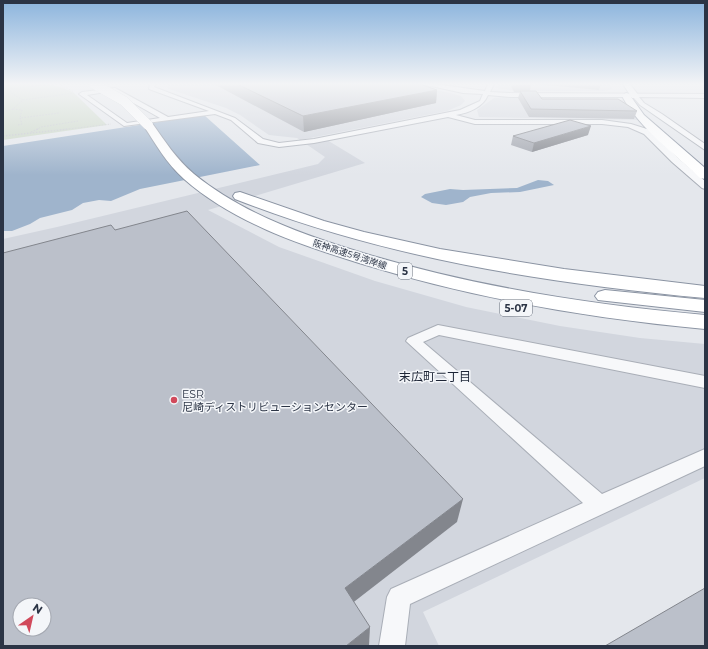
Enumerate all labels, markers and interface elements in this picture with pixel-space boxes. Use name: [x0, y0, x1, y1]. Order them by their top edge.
street label: 阪神高速5号湾岸線: [312, 237, 389, 271]
road number: 5: [398, 263, 412, 279]
road number: 5-07: [500, 300, 532, 316]
district label: 末広町二丁目: [399, 369, 471, 384]
place label: ESR 尼崎ディストリビューションセンター: [182, 387, 368, 414]
marker: ESR 尼崎ディストリビューションセンター: [169, 395, 179, 405]
north arrow: [12, 597, 52, 637]
text: N: [30, 600, 45, 617]

